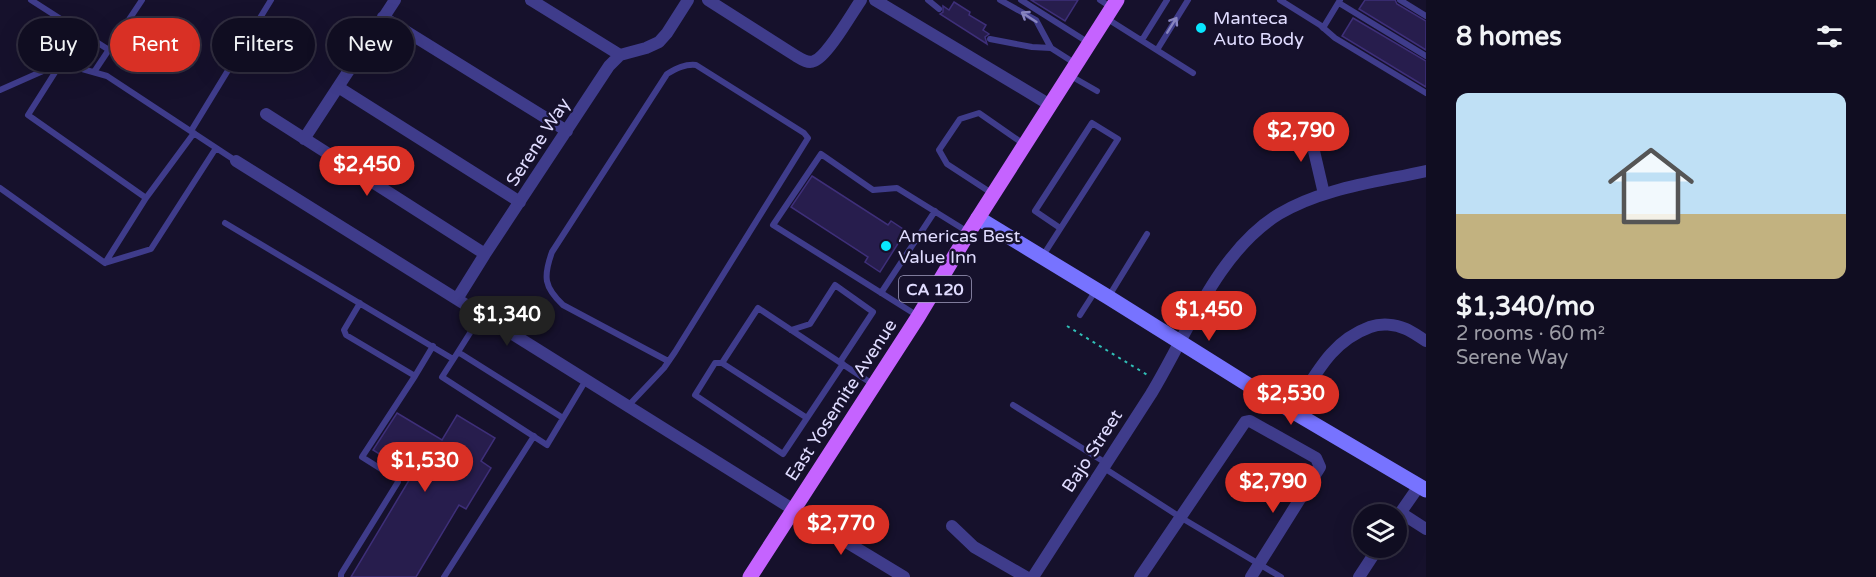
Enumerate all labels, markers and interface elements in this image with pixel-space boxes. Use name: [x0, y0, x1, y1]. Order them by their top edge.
place label: Manteca Auto Body: [1213, 7, 1304, 50]
one-way arrow: [1021, 11, 1038, 23]
one-way arrow: [1167, 17, 1179, 34]
chip: Buy: [18, 18, 98, 72]
chip: Rent: [110, 18, 200, 72]
chip: Filters: [212, 18, 315, 72]
chip: New: [327, 18, 414, 72]
icon: filters: [1813, 20, 1846, 53]
marker: Manteca Auto Body: [1194, 21, 1208, 35]
text: 8 homes: [1456, 21, 1562, 52]
street label: Serene Way: [501, 93, 575, 190]
pin: $2,790: [1252, 112, 1350, 163]
text: $2,790: [1267, 119, 1335, 143]
icon: home: [1597, 132, 1705, 240]
pin: $2,450: [318, 146, 416, 197]
text: $2,450: [333, 153, 401, 177]
place label: Americas Best Value Inn: [898, 225, 1021, 268]
marker: Americas Best Value Inn: [879, 239, 893, 253]
road number: CA 120: [899, 276, 971, 302]
pin: $1,450: [1160, 291, 1258, 342]
text: $1,340/mo: [1456, 291, 1595, 322]
pin: $1,340: [458, 296, 556, 347]
text: $1,450: [1175, 298, 1243, 322]
text: $1,340: [473, 303, 541, 327]
street label: East Yosemite Avenue: [780, 315, 902, 485]
text: 2 rooms · 60 m²: [1456, 322, 1605, 346]
text: Serene Way: [1456, 346, 1568, 370]
pin: $2,530: [1242, 375, 1340, 426]
text: $2,530: [1257, 382, 1325, 406]
street label: Bajo Street: [1057, 405, 1127, 497]
pin: $1,530: [376, 442, 474, 493]
text: $1,530: [391, 449, 459, 473]
pin: $2,790: [1224, 463, 1322, 514]
text: $2,790: [1239, 470, 1307, 494]
map controls: [1353, 504, 1407, 558]
button: layers: [1353, 504, 1407, 558]
pin: $2,770: [792, 505, 890, 556]
text: $2,770: [807, 512, 875, 536]

